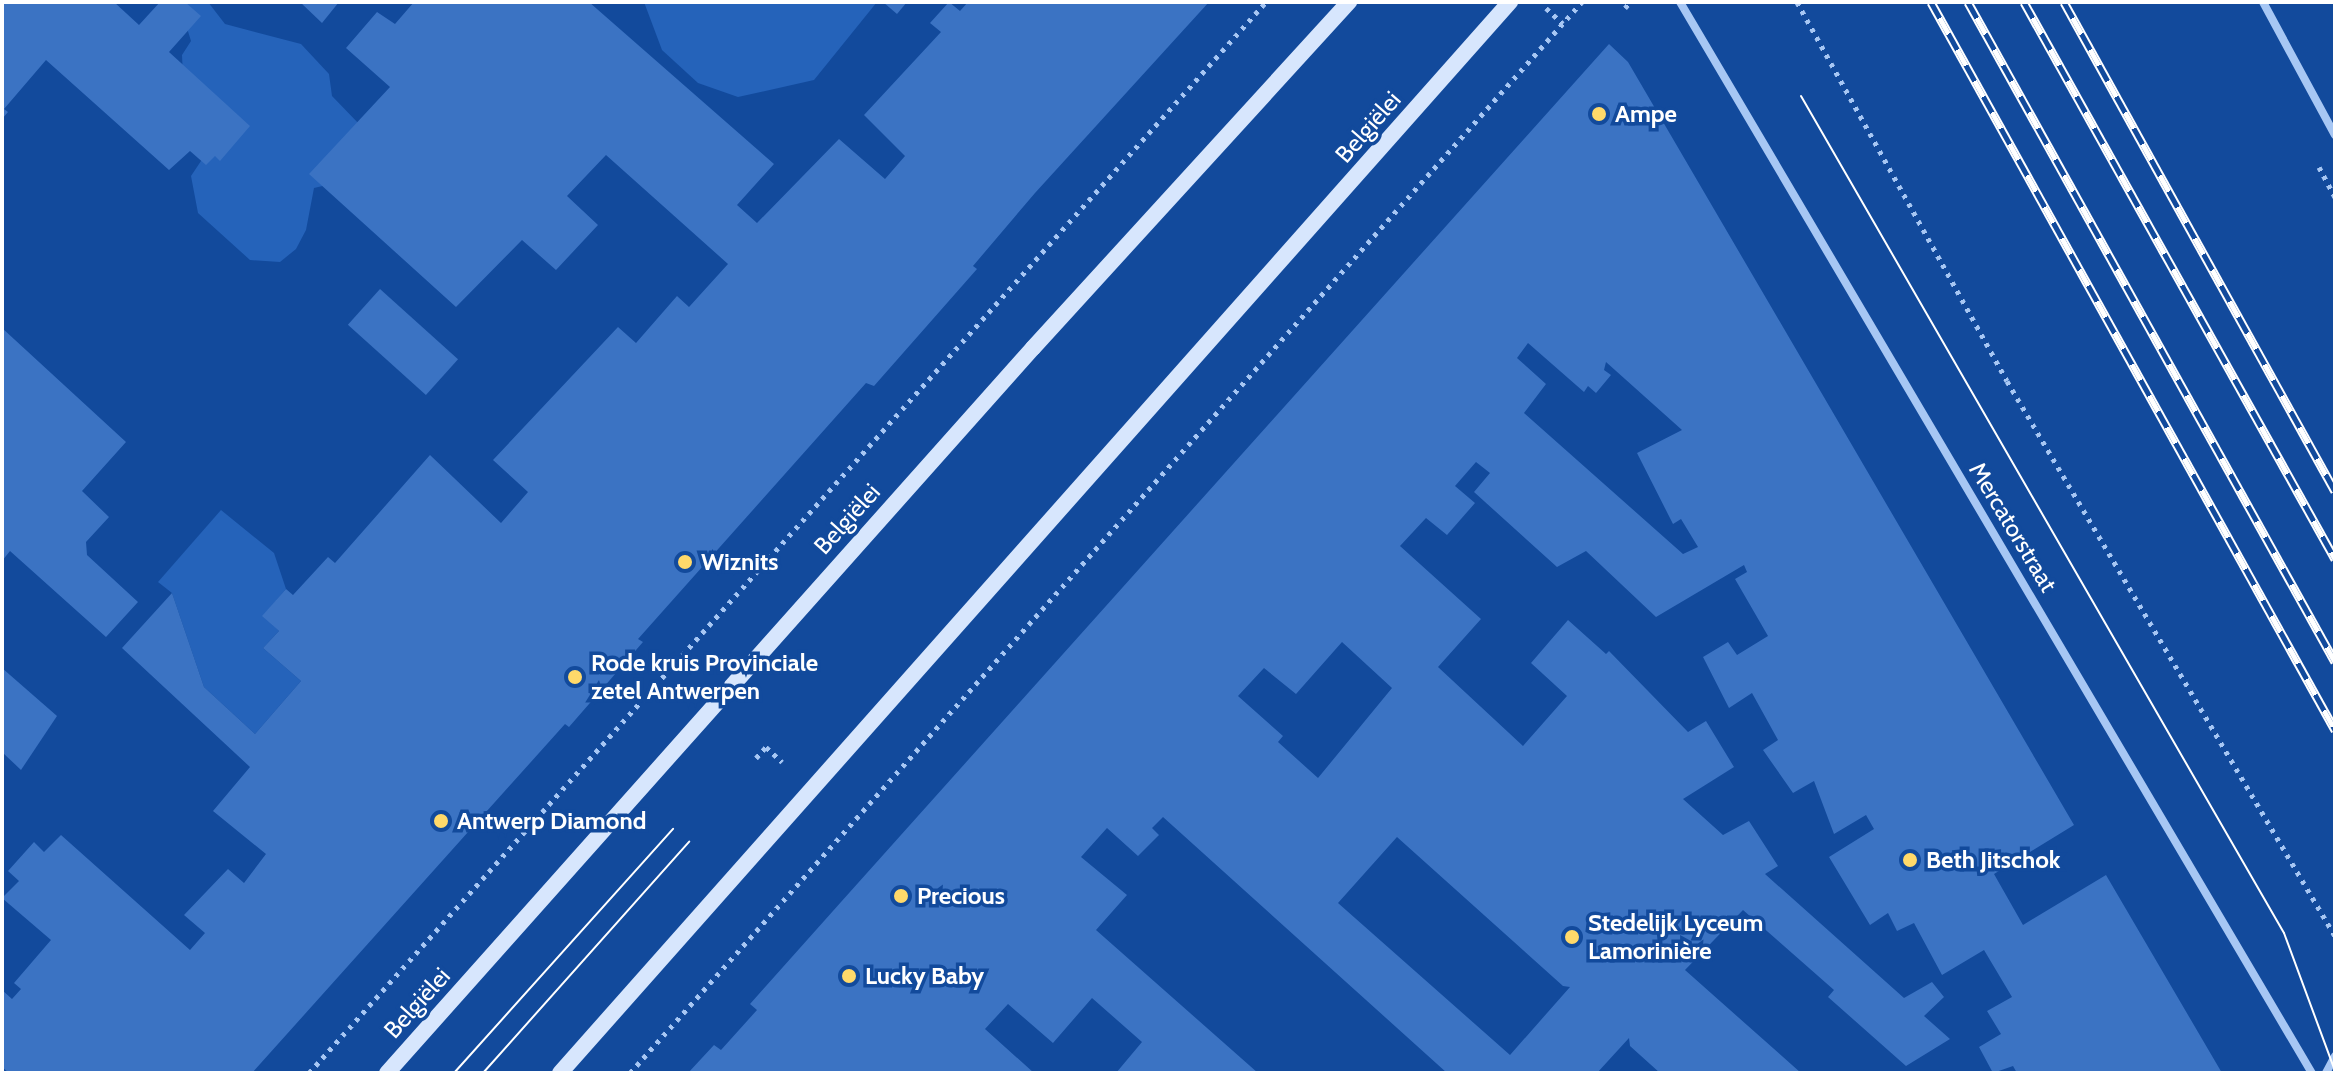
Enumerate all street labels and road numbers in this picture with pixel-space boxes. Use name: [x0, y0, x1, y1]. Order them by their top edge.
street label: Belgiëlei: [1329, 85, 1407, 169]
street label: Mercatorstraat: [1963, 457, 2063, 597]
street label: Belgiëlei: [808, 478, 886, 560]
street label: Belgiëlei: [378, 962, 456, 1044]

